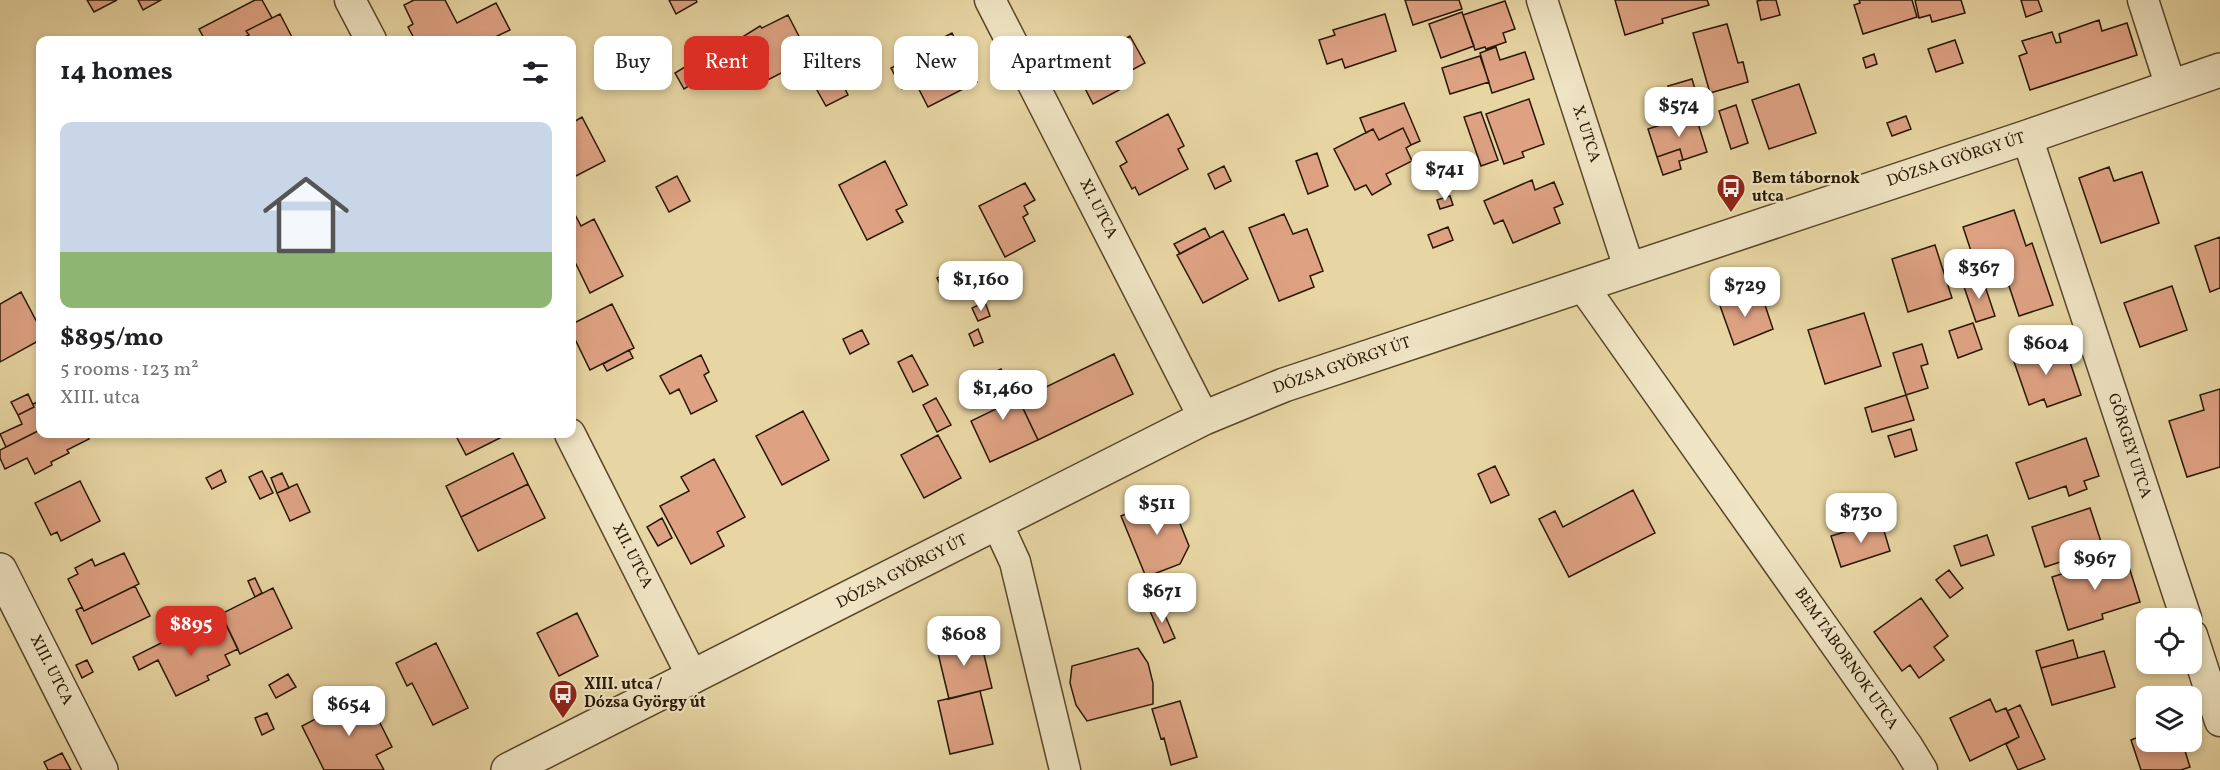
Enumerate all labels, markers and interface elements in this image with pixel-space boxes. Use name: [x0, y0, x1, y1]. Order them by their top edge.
chip: Buy: [594, 36, 672, 90]
chip: Rent: [684, 36, 769, 90]
chip: Filters: [781, 36, 882, 90]
chip: New: [894, 36, 978, 90]
chip: Apartment: [990, 36, 1133, 90]
text: 14 homes: [60, 54, 173, 90]
icon: filters: [519, 56, 552, 89]
pin: $574: [1643, 87, 1715, 138]
text: $574: [1659, 92, 1699, 120]
street label: X. UTCA: [1566, 103, 1606, 165]
street label: DÓZSA GYÖRGY ÚT: [1884, 127, 2028, 193]
pin: $741: [1409, 151, 1481, 202]
text: $741: [1425, 156, 1465, 184]
icon: home: [252, 161, 360, 269]
place label: Bem tábornok utca: [1752, 168, 1860, 208]
bus stop icon: Bem tábornok utca: [1715, 172, 1747, 214]
street label: XI. UTCA: [1074, 175, 1122, 243]
pin: $367: [1943, 249, 2015, 300]
text: $367: [1958, 254, 2000, 282]
pin: $1,160: [932, 261, 1030, 312]
text: $1,160: [953, 266, 1009, 294]
pin: $729: [1709, 267, 1781, 318]
text: $729: [1724, 272, 1766, 300]
text: $895/mo: [60, 320, 163, 356]
pin: $604: [2010, 325, 2082, 376]
text: $604: [2023, 330, 2069, 358]
street label: DÓZSA GYÖRGY ÚT: [1270, 332, 1414, 400]
text: 5 rooms · 123 m²: [60, 356, 199, 384]
pin: $1,460: [954, 370, 1052, 421]
text: $1,460: [973, 375, 1033, 403]
text: XIII. utca: [60, 384, 140, 412]
street label: GÖRGEY UTCA: [2102, 391, 2156, 501]
pin: $511: [1121, 485, 1193, 536]
text: $511: [1139, 490, 1175, 518]
pin: $730: [1825, 493, 1897, 544]
text: $730: [1840, 498, 1882, 526]
street label: XII. UTCA: [606, 520, 658, 592]
street label: DÓZSA GYÖRGY ÚT: [833, 529, 971, 615]
pin: $967: [2059, 540, 2131, 591]
text: $967: [2073, 545, 2117, 573]
pin: $671: [1126, 573, 1198, 624]
text: $671: [1142, 578, 1182, 606]
street label: BEM TÁBORNOK UTCA: [1789, 584, 1903, 734]
pin: $895: [155, 606, 227, 657]
map controls: [2136, 608, 2202, 752]
button: locate: [2136, 608, 2202, 674]
text: $895: [170, 611, 212, 639]
pin: $608: [928, 616, 1000, 667]
text: $608: [941, 621, 987, 649]
street label: XIII. UTCA: [24, 631, 78, 709]
place label: XIII. utca / Dózsa György út: [584, 674, 706, 714]
bus stop icon: XIII. utca / Dózsa György út: [547, 678, 579, 720]
pin: $654: [313, 686, 385, 737]
button: layers: [2136, 686, 2202, 752]
text: $654: [327, 691, 371, 719]

